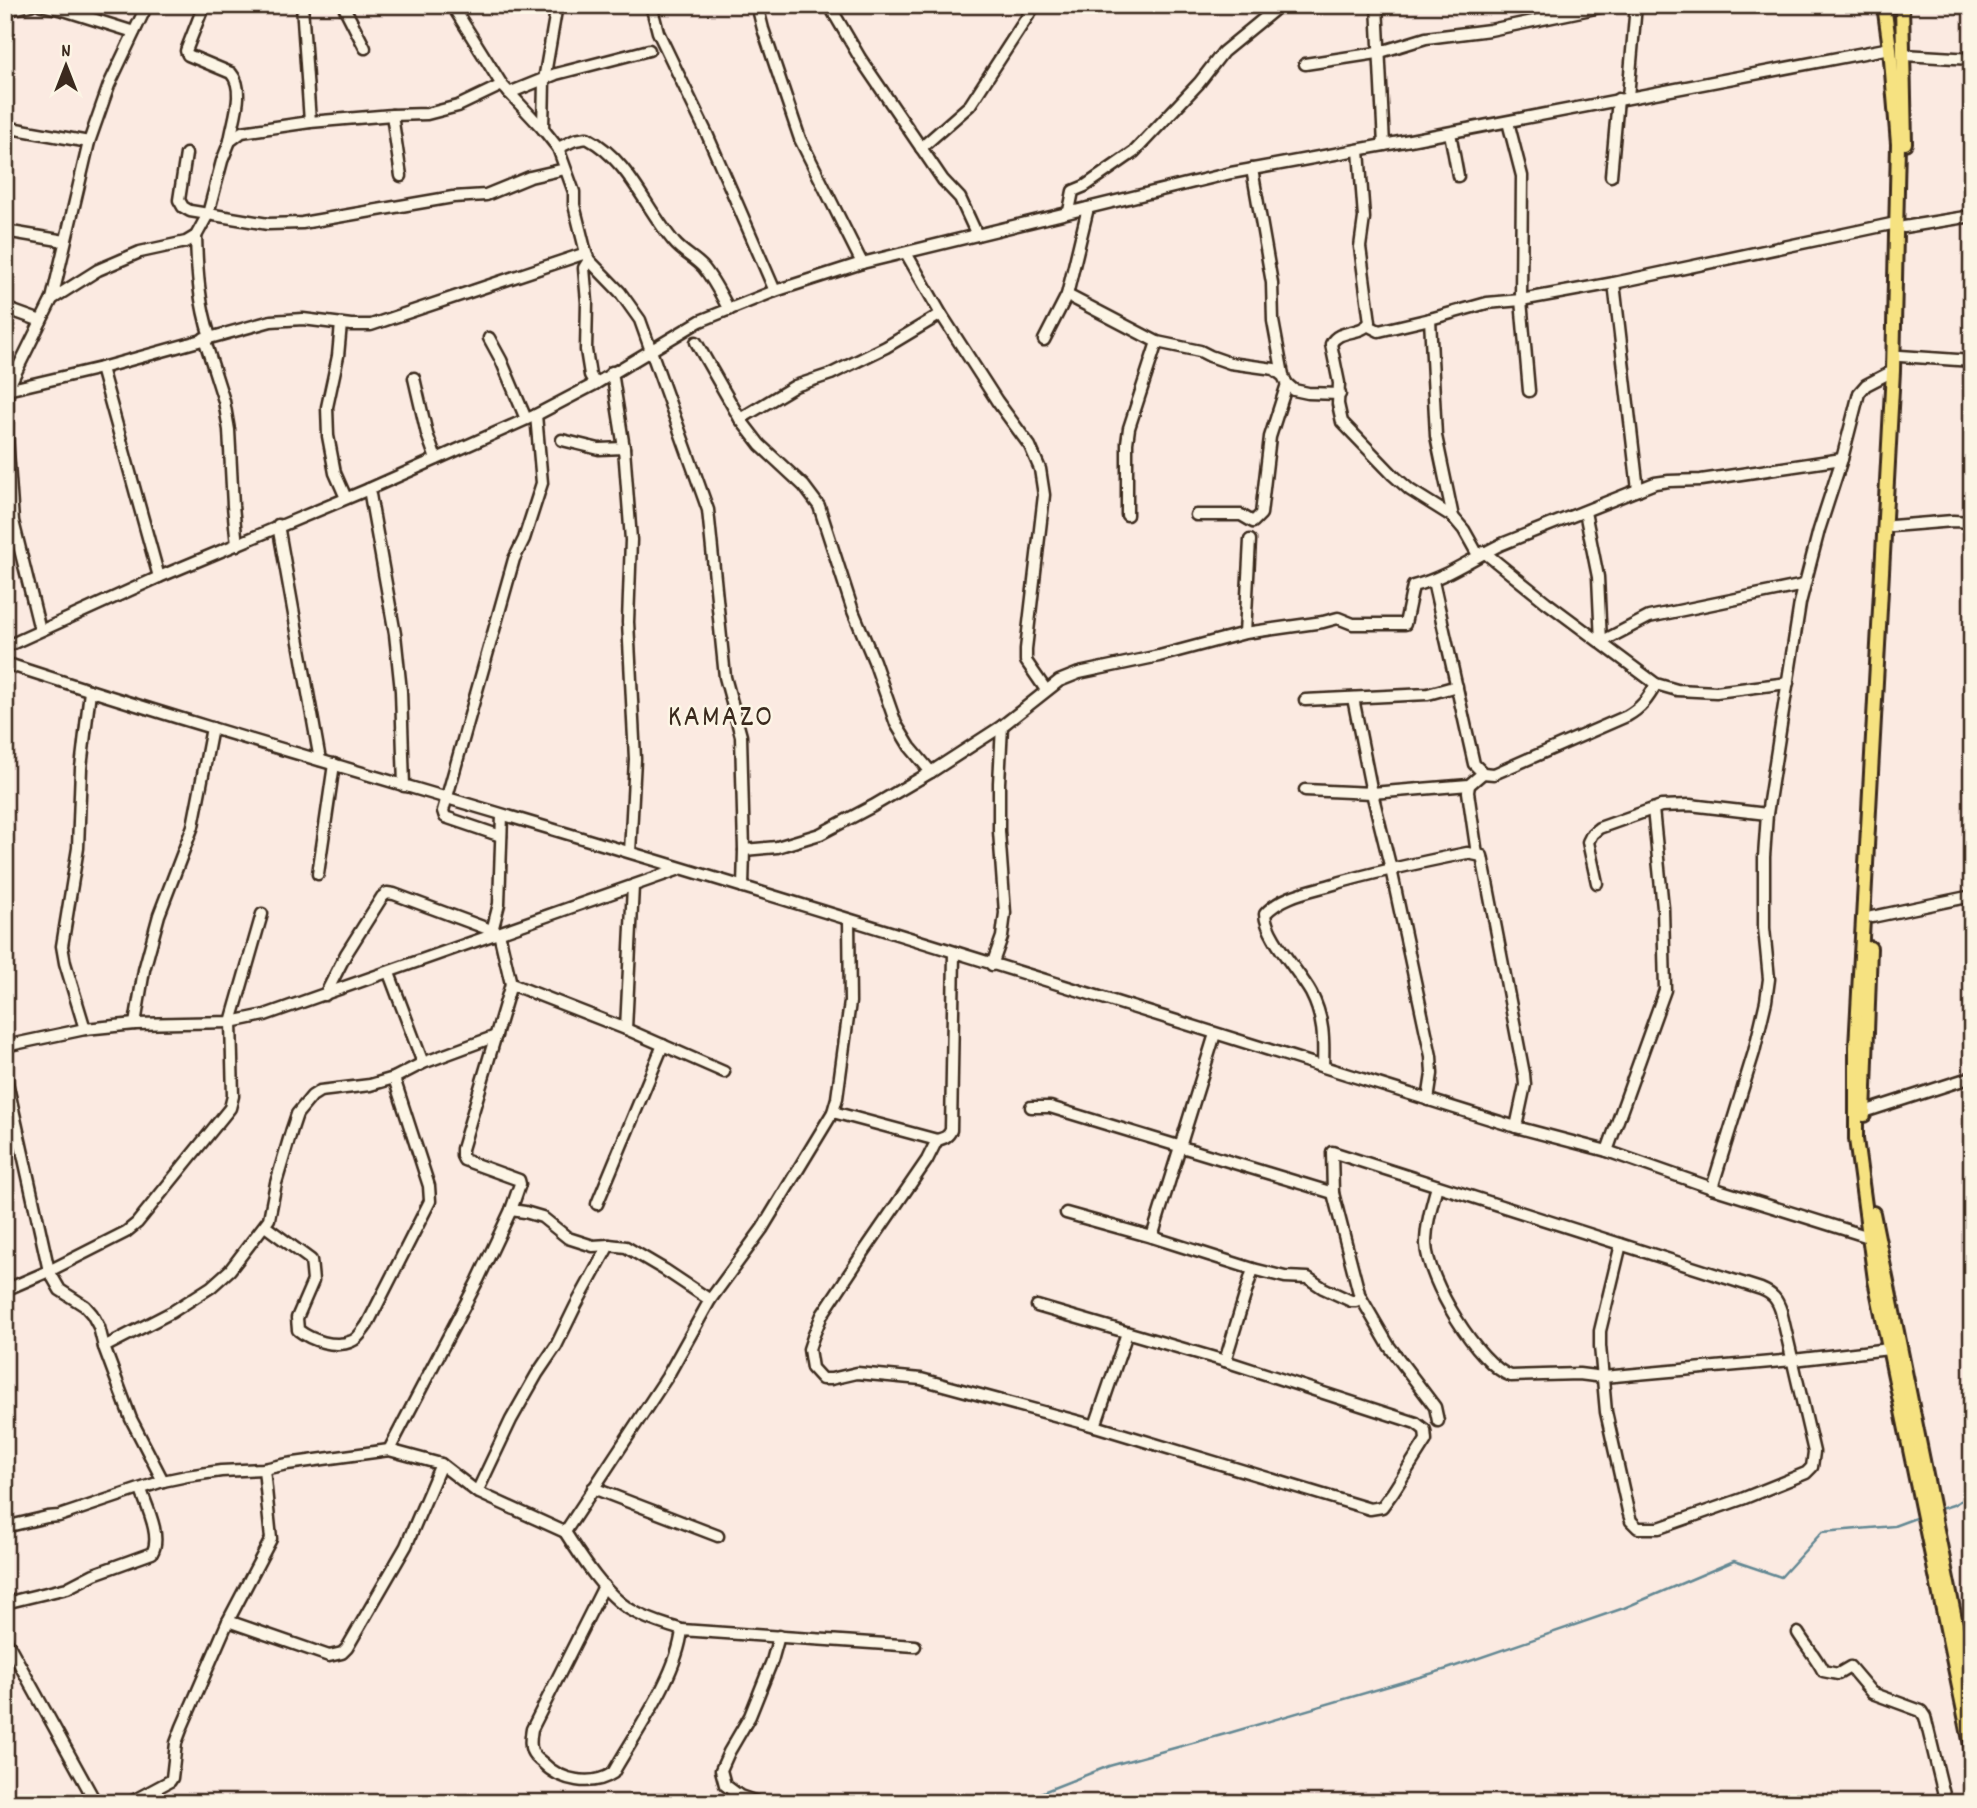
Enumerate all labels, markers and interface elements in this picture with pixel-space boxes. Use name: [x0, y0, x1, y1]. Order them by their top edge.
north arrow: [32, 32, 102, 102]
text: N: [61, 39, 71, 66]
district label: KAMAZO: [668, 698, 774, 741]

